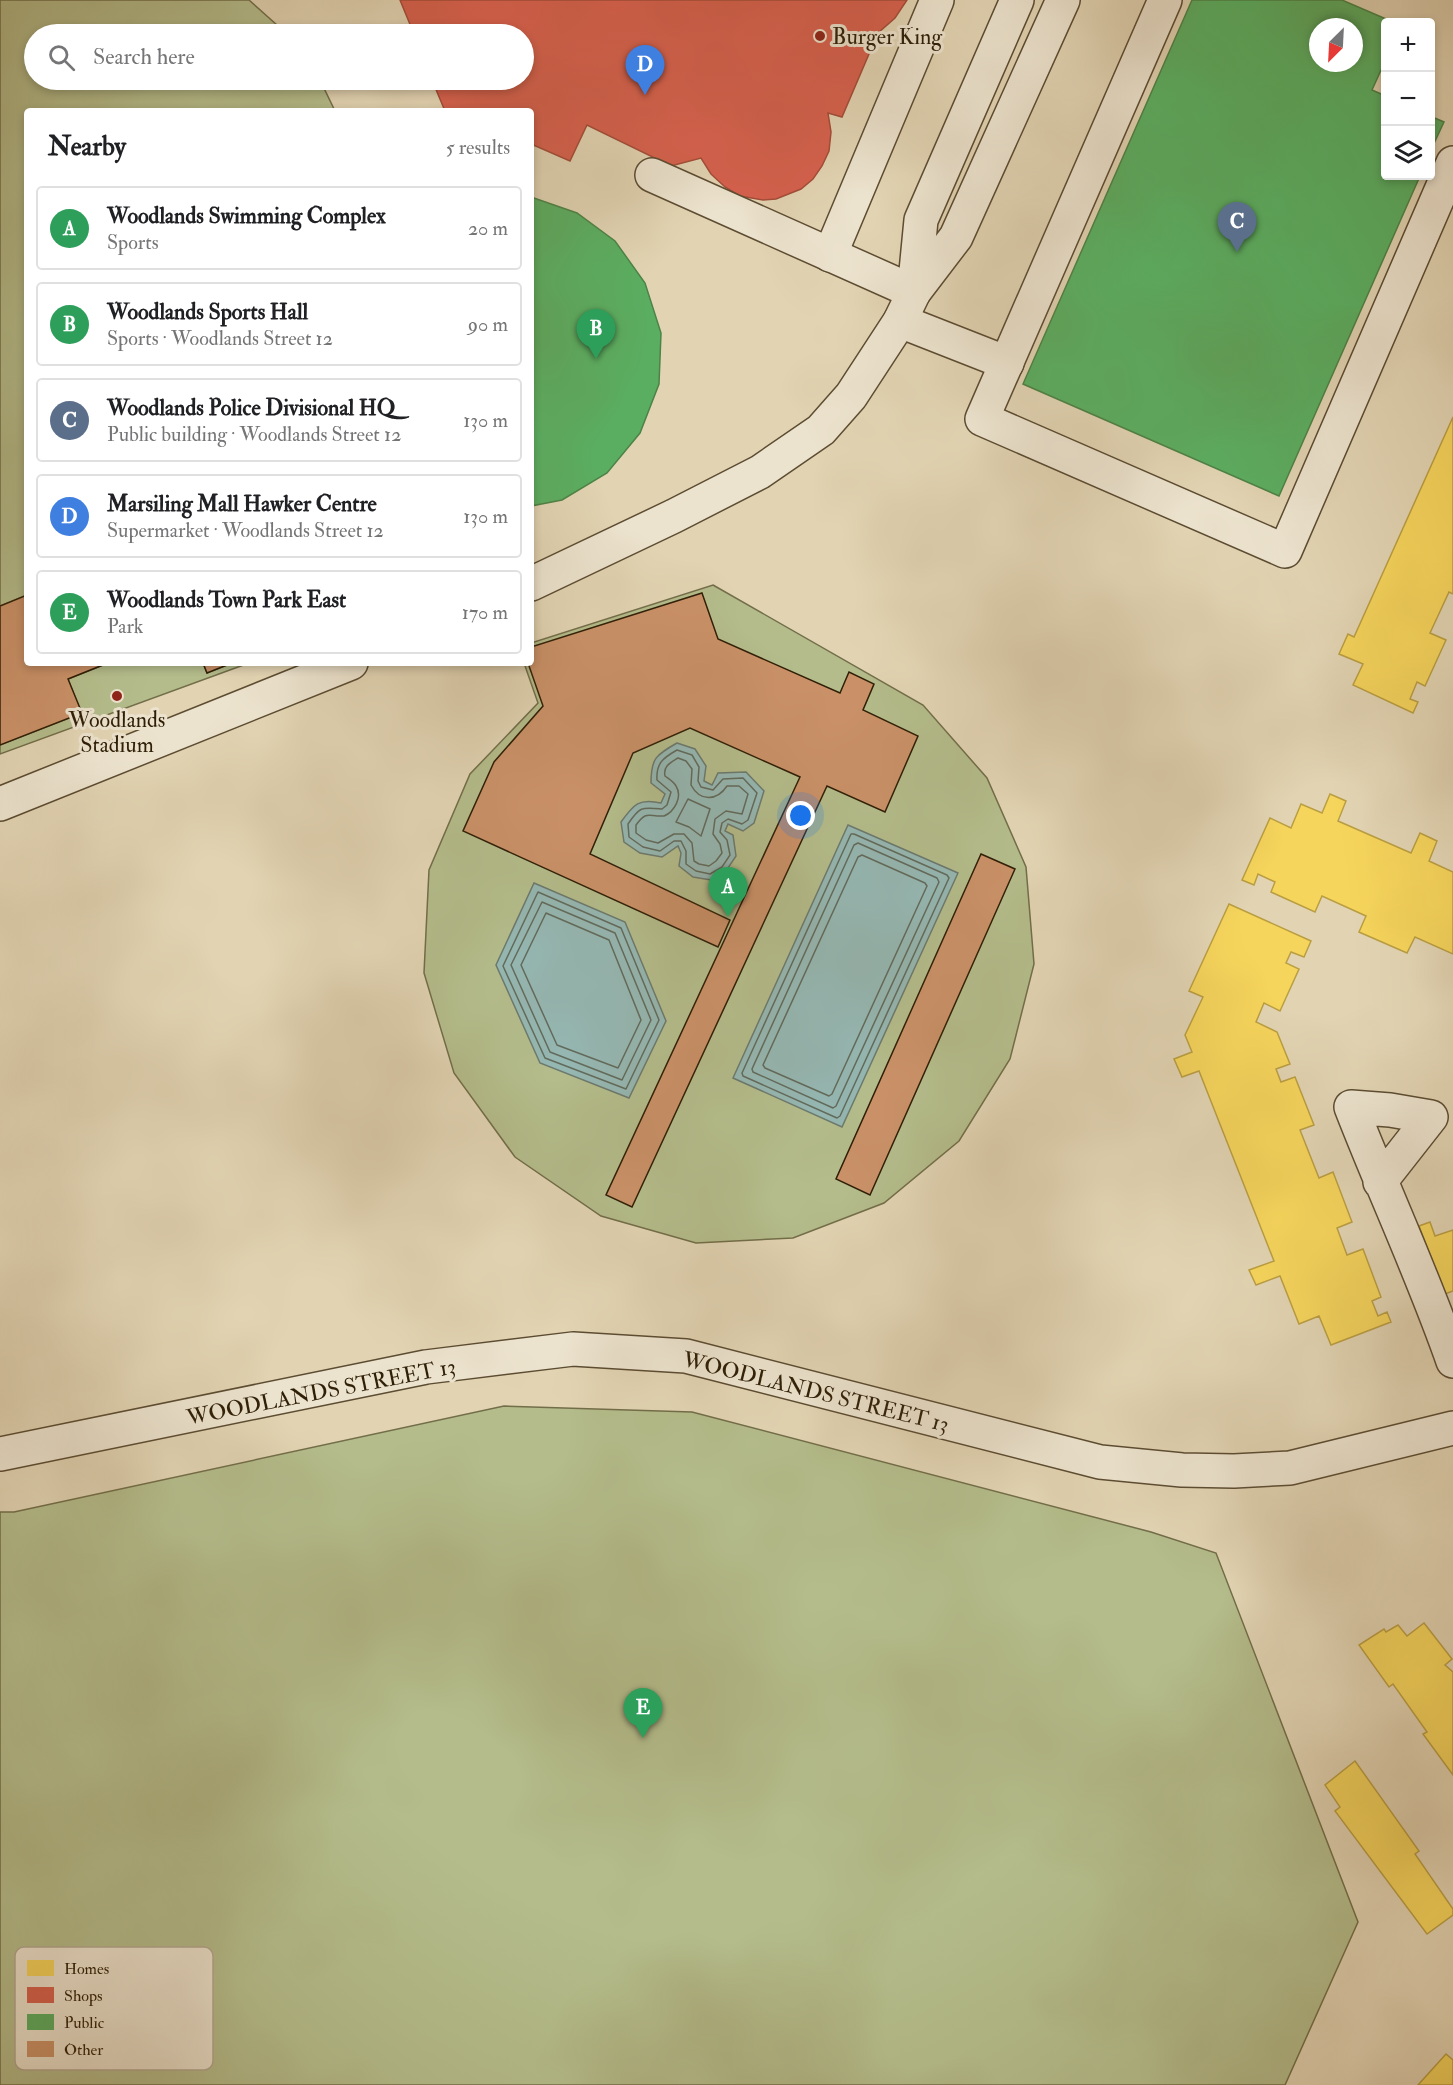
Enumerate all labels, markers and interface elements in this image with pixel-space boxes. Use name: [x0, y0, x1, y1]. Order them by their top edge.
north arrow: [1309, 18, 1363, 72]
map controls: [1381, 18, 1435, 180]
button: +: [1381, 18, 1435, 72]
place label: Burger King: [832, 23, 943, 51]
search box: [24, 24, 534, 90]
marker: Burger King: [813, 29, 827, 43]
icon: search: [45, 41, 78, 74]
text: Search here: [93, 43, 195, 71]
pin: D: [626, 46, 664, 95]
button: −: [1381, 72, 1435, 126]
button: layers: [1381, 126, 1435, 180]
text: Nearby: [48, 131, 126, 163]
text: 5 results: [446, 135, 510, 160]
text: Woodlands Swimming Complex: [107, 202, 386, 230]
pin: C: [1218, 202, 1256, 252]
text: A: [63, 216, 76, 241]
text: 20 m: [468, 216, 508, 241]
text: Sports: [107, 230, 159, 255]
text: Woodlands Sports Hall: [107, 298, 308, 326]
pin: B: [576, 310, 616, 359]
text: B: [63, 312, 76, 337]
text: 90 m: [468, 312, 508, 337]
text: Sports · Woodlands Street 12: [107, 326, 333, 351]
text: Woodlands Police Divisional HQ: [107, 394, 395, 422]
text: C: [62, 408, 77, 433]
text: 130 m: [463, 408, 508, 433]
text: Public building · Woodlands Street 12: [107, 422, 401, 447]
text: Marsiling Mall Hawker Centre: [107, 490, 377, 518]
text: D: [61, 504, 78, 529]
text: 130 m: [463, 504, 508, 529]
text: Supermarket · Woodlands Street 12: [107, 518, 384, 543]
text: Woodlands Town Park East: [107, 586, 346, 614]
text: E: [62, 600, 77, 625]
text: 170 m: [462, 600, 508, 625]
text: Park: [107, 614, 143, 639]
marker: Woodlands Stadium: [110, 689, 124, 703]
place label: Woodlands Stadium: [68, 706, 165, 759]
your location: [786, 801, 815, 830]
pin: A: [708, 868, 748, 917]
street label: WOODLANDS STREET 13: [679, 1345, 952, 1439]
street label: WOODLANDS STREET 13: [183, 1352, 458, 1432]
pin: E: [624, 1688, 662, 1738]
legend: [15, 1947, 213, 2070]
text: Homes: [64, 1959, 109, 1979]
text: Shops: [64, 1986, 103, 2007]
text: Public: [64, 2013, 105, 2033]
text: Other: [64, 2040, 103, 2060]

